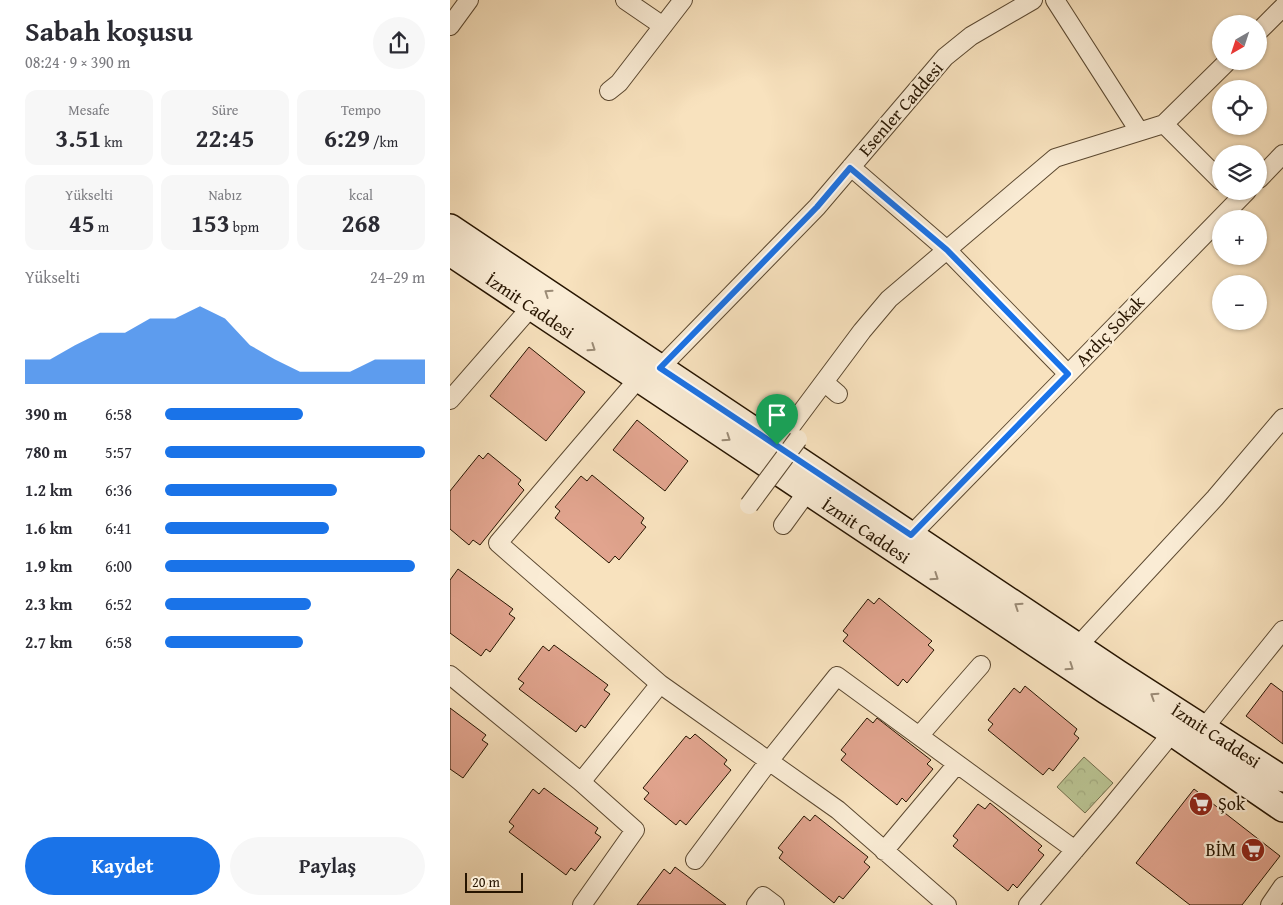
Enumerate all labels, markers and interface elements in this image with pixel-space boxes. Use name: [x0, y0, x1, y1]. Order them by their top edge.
text: Sabah koşusu: [25, 10, 193, 51]
north arrow: [1212, 15, 1268, 70]
map controls: [1212, 15, 1267, 330]
button: share: [373, 17, 425, 69]
text: 08:24 · 9 × 390 m: [25, 50, 130, 74]
street label: Esenler Caddesi: [852, 55, 949, 162]
button: locate: [1212, 80, 1267, 135]
text: Mesafe: [68, 100, 110, 120]
text: Süre: [212, 100, 238, 120]
text: Tempo: [341, 100, 381, 120]
text: 3.51: [55, 120, 101, 156]
text: 22:45: [196, 120, 254, 156]
text: 6:29: [324, 120, 370, 156]
text: km: [101, 132, 123, 152]
text: /km: [370, 132, 398, 152]
button: layers: [1212, 145, 1267, 200]
text: Yükselti: [65, 185, 113, 205]
text: Nabız: [208, 185, 242, 205]
text: kcal: [349, 185, 373, 205]
text: 45: [69, 205, 95, 241]
text: 153: [191, 205, 230, 241]
text: 268: [342, 205, 380, 241]
button: +: [1212, 210, 1267, 265]
text: m: [95, 217, 109, 237]
text: bpm: [230, 217, 259, 237]
text: Yükselti: [25, 265, 80, 289]
text: 24–29 m: [370, 265, 425, 289]
street label: İzmit Caddesi: [481, 266, 580, 345]
button: −: [1212, 275, 1267, 330]
street label: Ardıç Sokak: [1069, 288, 1151, 372]
one-way arrow: [544, 290, 554, 299]
one-way arrow: [586, 342, 596, 351]
pin: [756, 394, 798, 445]
icon: arrive: [763, 401, 791, 429]
text: 390 m: [25, 402, 67, 426]
text: 6:58: [105, 402, 132, 426]
one-way arrow: [722, 432, 731, 442]
text: 780 m: [25, 440, 67, 464]
text: 5:57: [105, 440, 132, 464]
text: 1.2 km: [25, 478, 72, 502]
text: 6:36: [105, 478, 132, 502]
street label: İzmit Caddesi: [817, 491, 916, 570]
text: 1.6 km: [25, 516, 72, 540]
text: 6:41: [105, 516, 132, 540]
text: 1.9 km: [25, 554, 72, 578]
text: 6:00: [105, 554, 132, 578]
one-way arrow: [930, 571, 939, 580]
text: 2.3 km: [25, 592, 72, 616]
text: 6:52: [105, 592, 132, 616]
one-way arrow: [1014, 603, 1023, 613]
text: 2.7 km: [25, 630, 72, 654]
text: 6:58: [105, 630, 132, 654]
one-way arrow: [1065, 661, 1074, 670]
one-way arrow: [1150, 693, 1159, 702]
street label: İzmit Caddesi: [1166, 697, 1266, 775]
place label: Şok: [1218, 790, 1246, 817]
supermarket icon: Şok: [1188, 791, 1214, 817]
place label: BİM: [1206, 836, 1236, 863]
button: Kaydet: [25, 837, 220, 895]
button: Paylaş: [230, 837, 425, 895]
supermarket icon: BİM: [1240, 837, 1266, 863]
scale bar: [465, 870, 522, 893]
text: 20 m: [472, 872, 500, 892]

